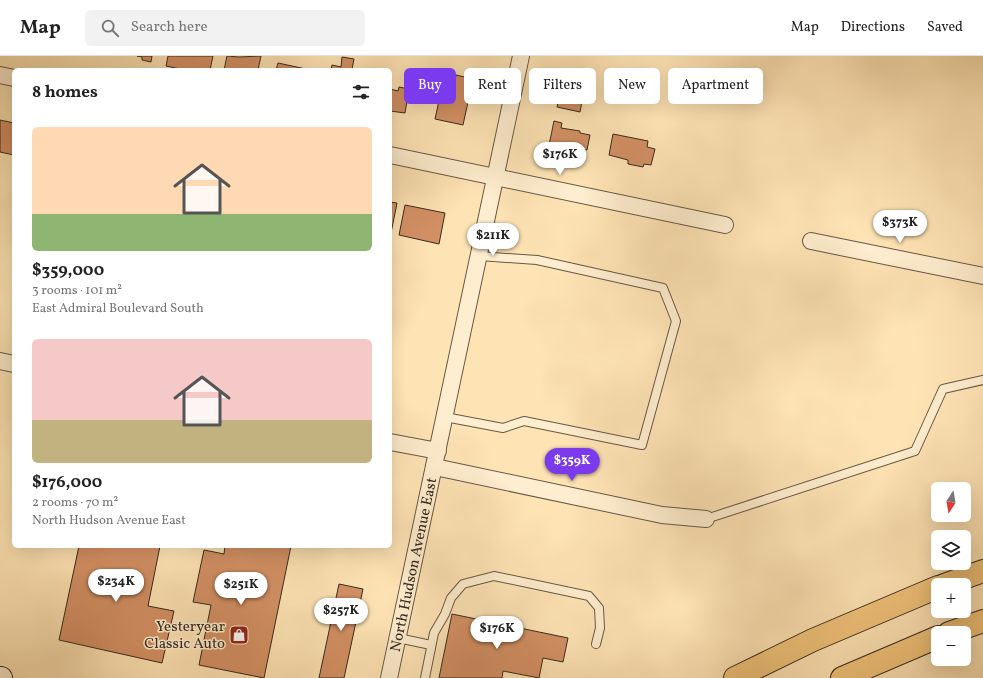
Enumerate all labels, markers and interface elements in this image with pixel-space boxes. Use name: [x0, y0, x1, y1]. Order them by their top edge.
search box: [85, 10, 365, 46]
text: Map: [20, 15, 61, 41]
icon: search: [99, 17, 121, 39]
text: Search here: [131, 17, 208, 38]
text: Map: [791, 18, 819, 37]
text: Directions: [841, 18, 905, 37]
text: Saved: [927, 18, 963, 37]
chip: Buy: [404, 68, 456, 104]
chip: Rent: [464, 68, 521, 104]
chip: Filters: [529, 68, 596, 104]
chip: New: [604, 68, 660, 104]
chip: Apartment: [668, 68, 763, 104]
text: 8 homes: [32, 81, 98, 104]
icon: filters: [350, 81, 372, 103]
pin: $176K: [532, 142, 588, 176]
text: $176K: [542, 146, 578, 164]
icon: home: [166, 153, 238, 225]
pin: $373K: [872, 210, 928, 244]
text: $373K: [882, 214, 918, 232]
pin: $211K: [465, 223, 521, 257]
text: $211K: [476, 227, 510, 245]
text: $359,000: [32, 259, 104, 282]
text: 3 rooms · 101 m²: [32, 282, 122, 300]
text: East Admiral Boulevard South: [32, 300, 204, 318]
icon: home: [166, 365, 238, 437]
pin: $359K: [544, 448, 600, 482]
text: $359K: [554, 452, 590, 470]
text: $176,000: [32, 471, 102, 494]
street label: North Hudson Avenue East: [386, 476, 443, 654]
north arrow: [931, 482, 971, 522]
map controls: [931, 482, 971, 666]
text: 2 rooms · 70 m²: [32, 494, 118, 512]
text: North Hudson Avenue East: [32, 512, 186, 530]
button: layers: [931, 530, 971, 570]
pin: $234K: [88, 569, 144, 603]
pin: $251K: [213, 572, 269, 606]
text: $234K: [97, 573, 135, 591]
text: $251K: [224, 576, 258, 594]
button: +: [931, 578, 971, 618]
pin: $257K: [313, 598, 369, 632]
text: $257K: [323, 602, 359, 620]
pin: $176K: [469, 616, 525, 650]
place label: Yesteryear Classic Auto: [144, 617, 225, 655]
text: $176K: [479, 620, 515, 638]
shop icon: Yesteryear Classic Auto: [228, 624, 250, 646]
button: −: [931, 626, 971, 666]

